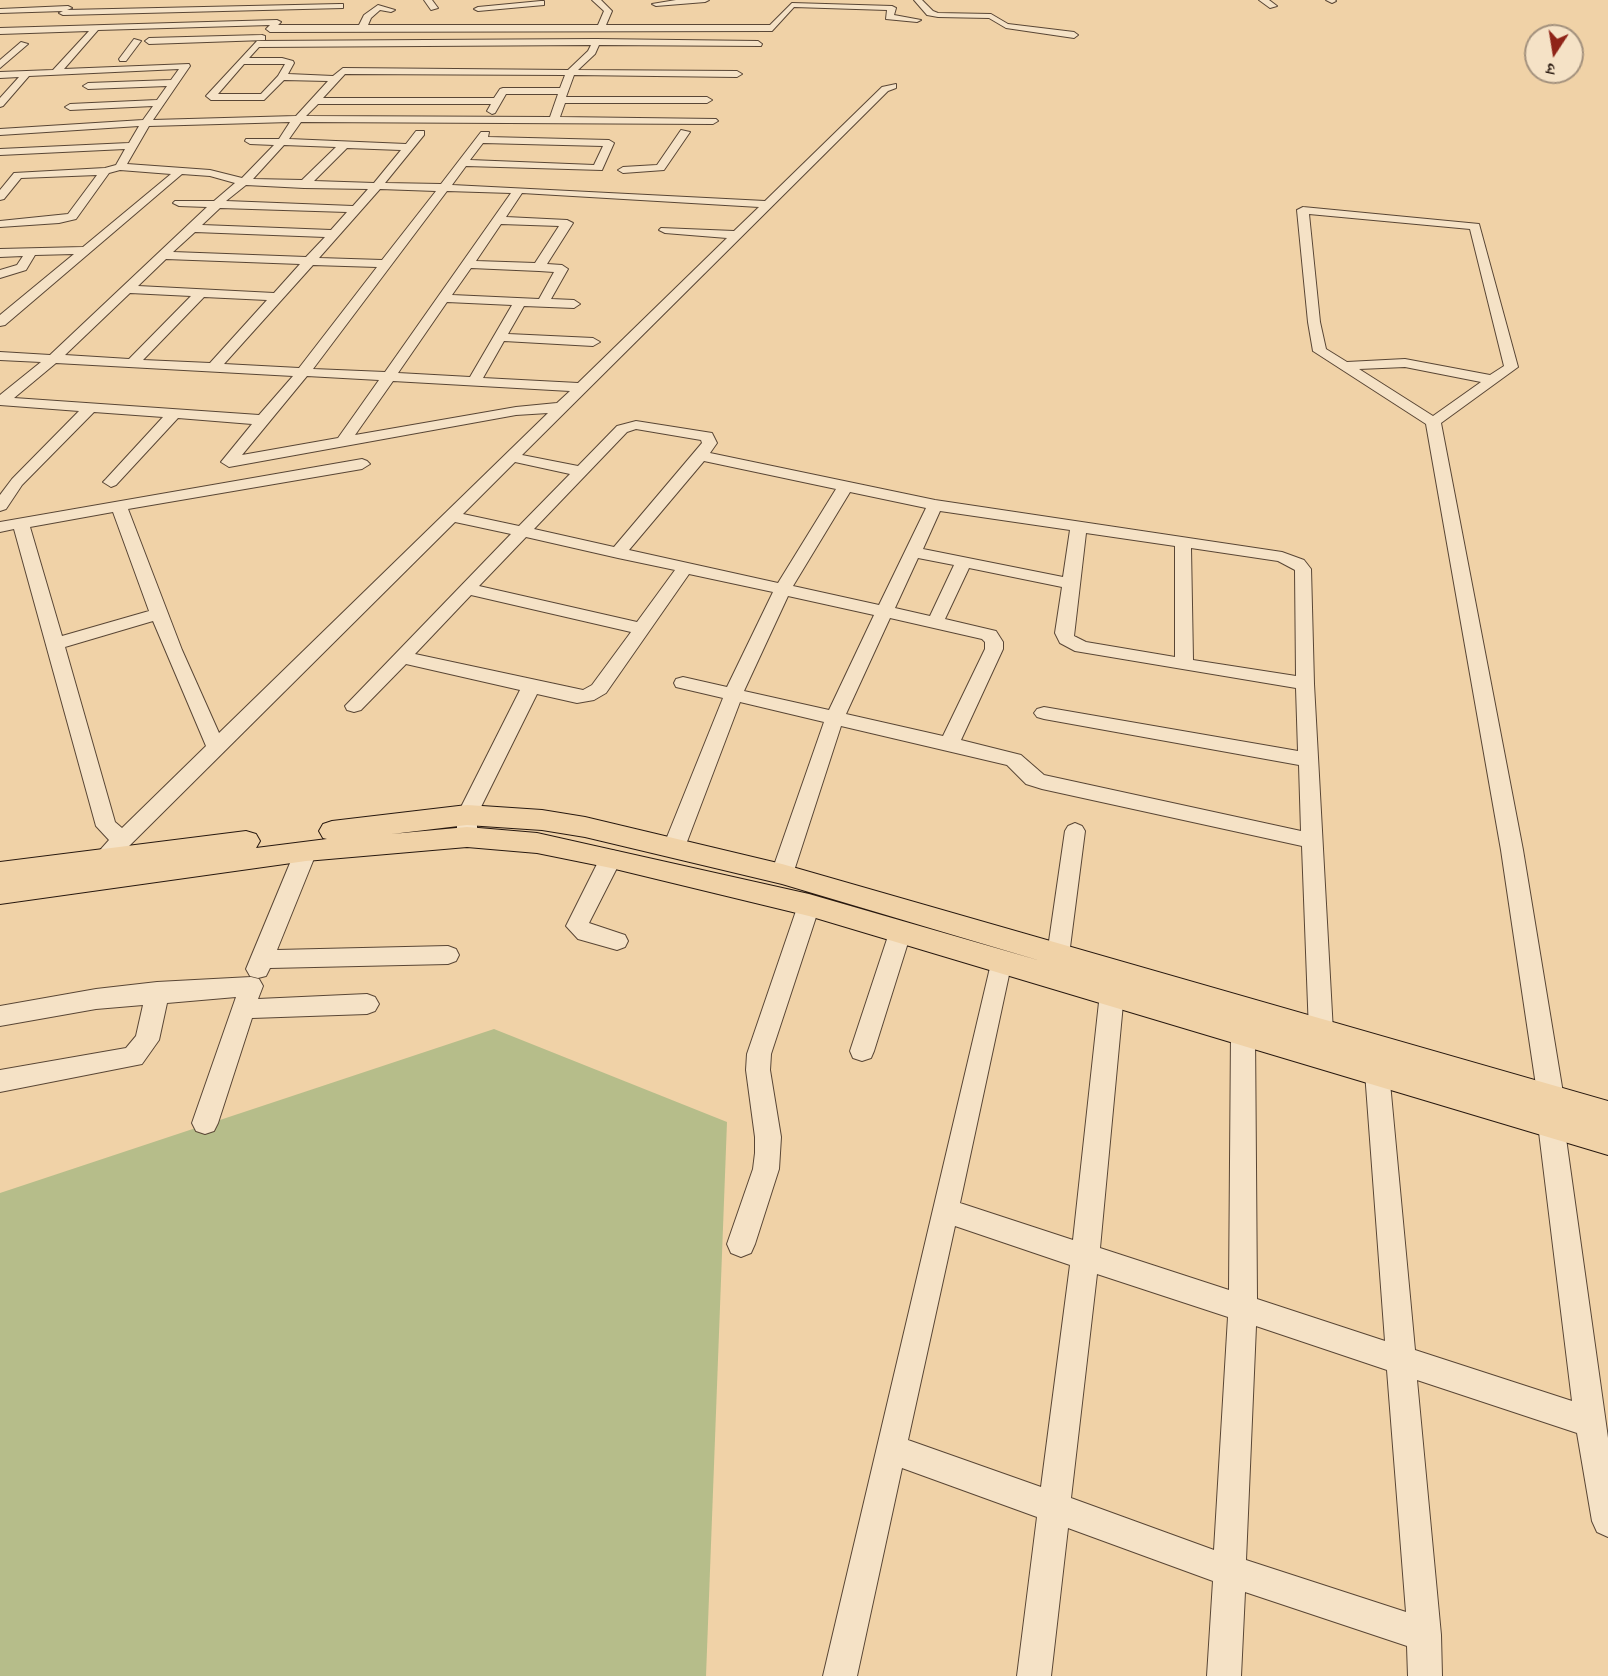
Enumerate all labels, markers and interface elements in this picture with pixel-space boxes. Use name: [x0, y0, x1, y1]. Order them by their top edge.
north arrow: [1524, 24, 1584, 84]
text: उ: [1545, 59, 1557, 80]

